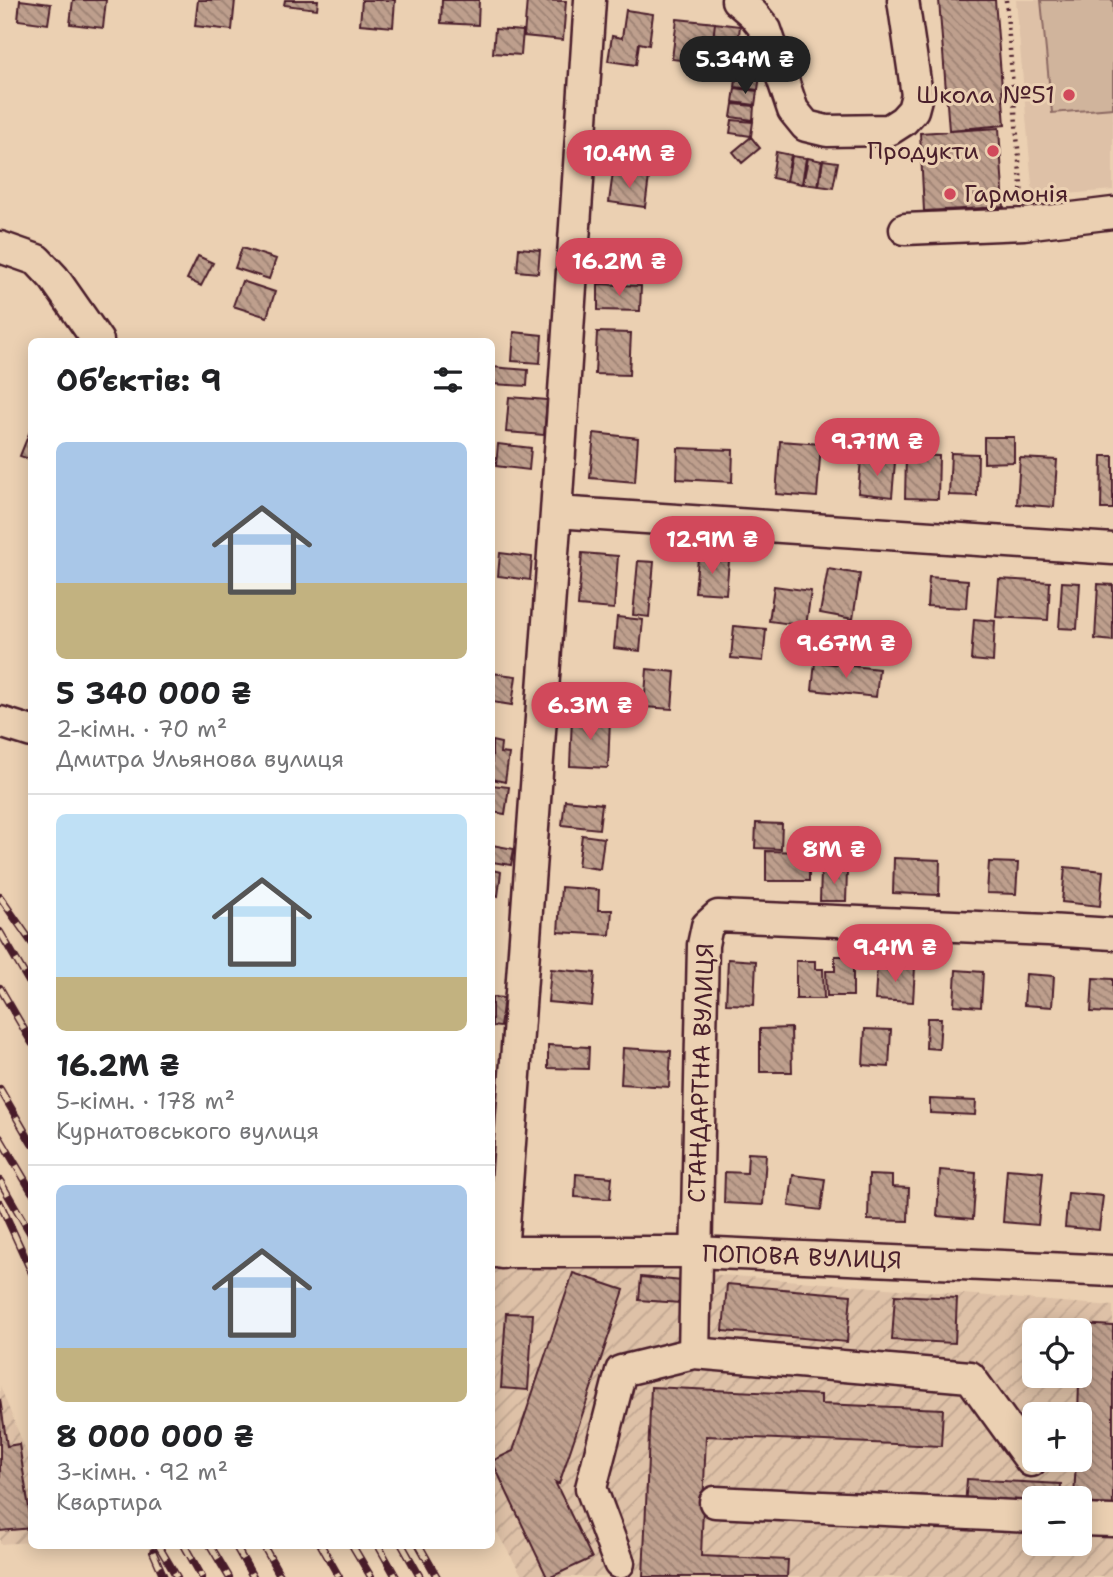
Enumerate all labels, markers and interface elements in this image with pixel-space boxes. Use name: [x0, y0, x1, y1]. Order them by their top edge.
pin: 5.34M ₴: [680, 36, 810, 96]
text: 5.34M ₴: [696, 44, 795, 74]
place label: Школа №51: [916, 79, 1055, 111]
marker: Школа №51: [1061, 87, 1077, 103]
pin: 10.4M ₴: [564, 130, 694, 190]
place label: Продукти: [867, 135, 979, 167]
text: 10.4M ₴: [583, 138, 675, 168]
marker: Продукти: [985, 143, 1001, 159]
place label: Гармонія: [964, 178, 1068, 210]
marker: Гармонія: [942, 186, 958, 202]
pin: 16.2M ₴: [554, 238, 684, 298]
text: 16.2M ₴: [571, 246, 667, 276]
text: Об’єктів: 9: [56, 360, 222, 401]
icon: filters: [429, 361, 467, 399]
pin: 9.71M ₴: [812, 419, 942, 478]
text: 9.71M ₴: [831, 426, 923, 456]
icon: home: [199, 487, 325, 613]
pin: 12.9M ₴: [647, 516, 777, 576]
text: 12.9M ₴: [666, 524, 758, 554]
pin: 9.67M ₴: [781, 620, 911, 680]
text: 9.67M ₴: [796, 628, 896, 658]
text: 5 340 000 ₴: [56, 673, 252, 714]
pin: 6.3M ₴: [533, 682, 647, 742]
text: 6.3M ₴: [547, 690, 633, 720]
text: 2-кімн. · 70 m²: [56, 714, 227, 744]
text: Дмитра Ульянова вулиця: [56, 744, 344, 774]
pin: 8M ₴: [793, 826, 875, 886]
text: 8M ₴: [802, 834, 866, 864]
icon: home: [199, 859, 325, 985]
pin: 9.4M ₴: [838, 925, 952, 984]
text: 9.4M ₴: [853, 932, 937, 962]
street label: СТАНДАРТНА ВУЛИЦЯ: [680, 942, 722, 1204]
text: 16.2M ₴: [56, 1045, 180, 1086]
text: 5-кімн. · 178 m²: [56, 1086, 235, 1116]
text: Курнатовського вулиця: [56, 1116, 319, 1146]
icon: home: [199, 1230, 325, 1356]
street label: ПОПОВА ВУЛИЦЯ: [702, 1238, 902, 1276]
map controls: [1022, 1318, 1092, 1556]
button: locate: [1022, 1318, 1092, 1388]
button: +: [1022, 1402, 1092, 1472]
text: 8 000 000 ₴: [56, 1416, 254, 1457]
text: 3-кімн. · 92 m²: [56, 1457, 228, 1487]
button: −: [1022, 1486, 1092, 1556]
text: Квартира: [56, 1487, 162, 1517]

